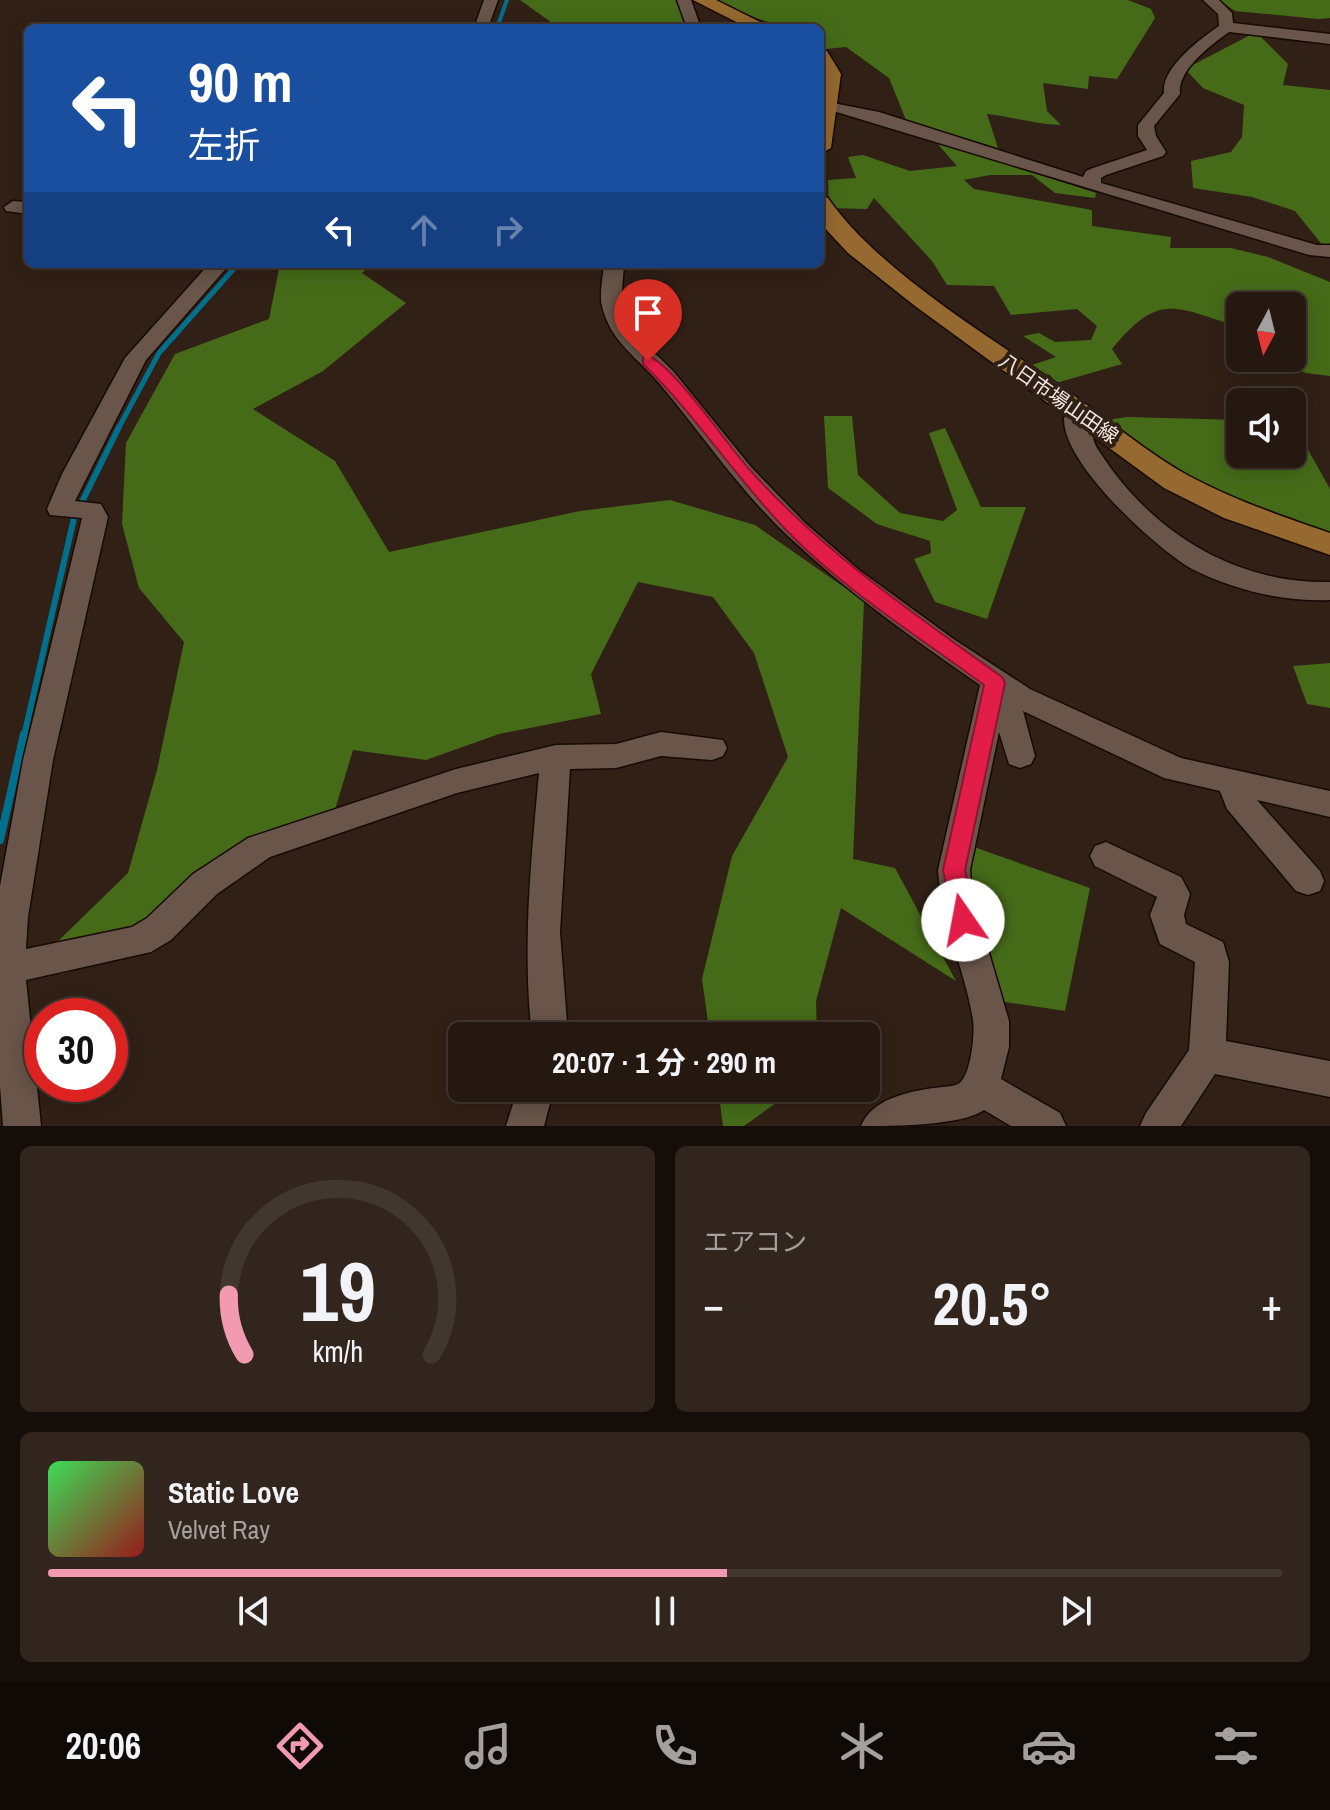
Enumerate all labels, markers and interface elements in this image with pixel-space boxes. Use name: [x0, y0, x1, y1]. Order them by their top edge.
text: 90 m: [188, 44, 293, 119]
icon: left: [56, 56, 160, 160]
text: 左折: [188, 121, 260, 169]
icon: left: [318, 208, 362, 252]
icon: ahead: [402, 208, 446, 252]
icon: right: [486, 208, 530, 252]
pin: [614, 279, 682, 361]
icon: arrive: [626, 291, 670, 335]
north arrow: [1226, 292, 1306, 372]
map controls: [1226, 292, 1306, 468]
street label: 八日市場山田線: [994, 347, 1124, 449]
button: sound: [1226, 388, 1306, 468]
position arrow: [921, 878, 1005, 962]
speed limit sign: 30: [24, 998, 128, 1102]
text: 20:07 · 1 分 · 290 m: [552, 1042, 776, 1082]
text: エアコン: [703, 1224, 807, 1259]
text: 19: [300, 1235, 375, 1347]
text: 20.5°: [933, 1263, 1052, 1344]
text: −: [703, 1274, 724, 1334]
text: +: [1261, 1274, 1282, 1334]
text: km/h: [312, 1332, 363, 1371]
text: Static Love: [168, 1472, 299, 1512]
text: Velvet Ray: [168, 1512, 270, 1547]
icon: previous: [232, 1589, 276, 1633]
icon: pause: [643, 1589, 687, 1633]
icon: next: [1054, 1589, 1098, 1633]
icon: directions: [272, 1718, 328, 1774]
icon: music: [460, 1718, 516, 1774]
icon: phone: [647, 1718, 703, 1774]
icon: climate: [834, 1718, 890, 1774]
icon: car: [1021, 1718, 1077, 1774]
icon: filters: [1208, 1718, 1264, 1774]
text: 20:06: [66, 1722, 141, 1770]

